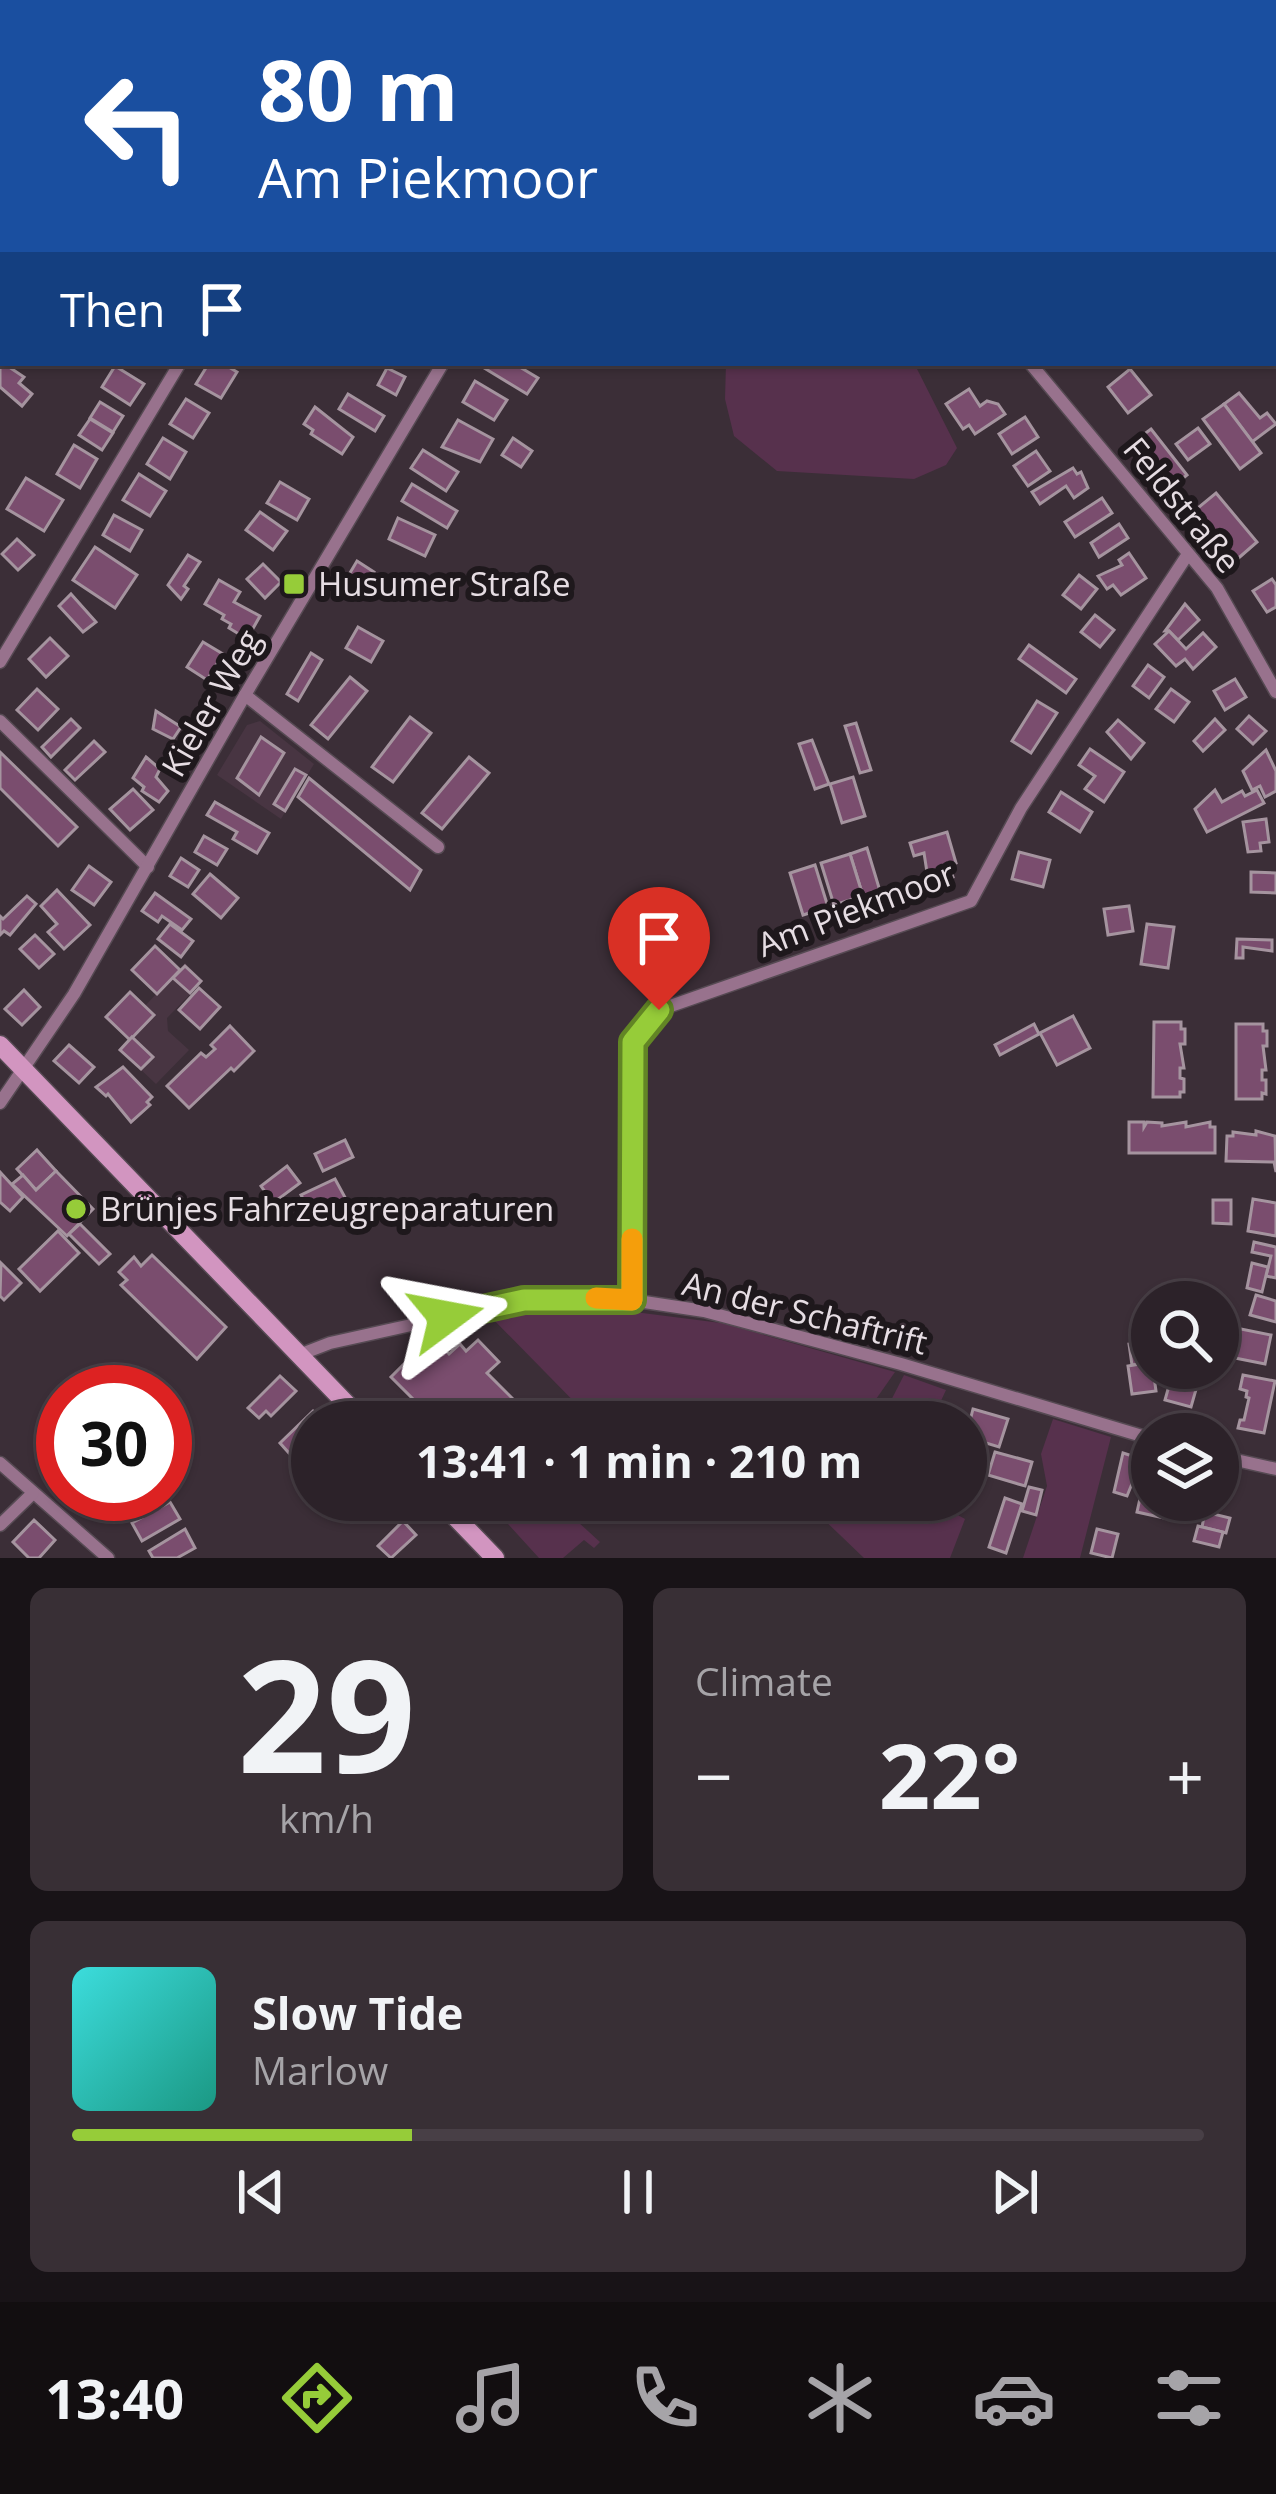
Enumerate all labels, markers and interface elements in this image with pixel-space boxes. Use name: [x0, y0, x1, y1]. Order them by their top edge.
text: 80 m: [258, 31, 458, 146]
icon: left: [60, 48, 216, 204]
text: Am Piekmoor: [258, 140, 598, 214]
icon: arrive: [189, 276, 255, 342]
text: Then: [60, 279, 165, 340]
street label: Feldstraße: [1114, 427, 1251, 582]
place label: Husumer Straße: [318, 561, 570, 606]
marker: Husumer Straße: [281, 571, 307, 597]
street label: Kieler Weg: [150, 621, 271, 785]
street label: Am Piekmoor: [751, 850, 961, 967]
pin: [608, 887, 710, 1010]
icon: arrive: [626, 905, 692, 971]
place label: Brünjes Fahrzeugreparaturen: [100, 1186, 554, 1231]
marker: Brünjes Fahrzeugreparaturen: [63, 1196, 89, 1222]
position arrow: [383, 1254, 509, 1380]
street label: An der Schaftrift: [678, 1260, 932, 1365]
map controls: [1131, 1281, 1239, 1521]
button: search: [1131, 1281, 1239, 1389]
speed limit sign: 30: [36, 1365, 192, 1521]
button: layers: [1131, 1413, 1239, 1521]
text: 13:41 · 1 min · 210 m: [416, 1430, 862, 1491]
text: 29: [237, 1606, 416, 1819]
text: Climate: [695, 1654, 833, 1707]
text: 22°: [879, 1713, 1020, 1835]
text: −: [695, 1730, 733, 1820]
text: +: [1166, 1730, 1204, 1820]
text: km/h: [279, 1791, 374, 1844]
text: Slow Tide: [252, 1982, 463, 2043]
text: Marlow: [252, 2043, 388, 2096]
icon: previous: [228, 2159, 294, 2225]
icon: pause: [605, 2159, 671, 2225]
icon: next: [982, 2159, 1048, 2225]
icon: directions: [275, 2356, 359, 2440]
icon: music: [449, 2356, 533, 2440]
icon: phone: [623, 2356, 707, 2440]
icon: climate: [798, 2356, 882, 2440]
icon: car: [972, 2356, 1056, 2440]
icon: filters: [1147, 2356, 1231, 2440]
text: 13:40: [45, 2361, 184, 2435]

